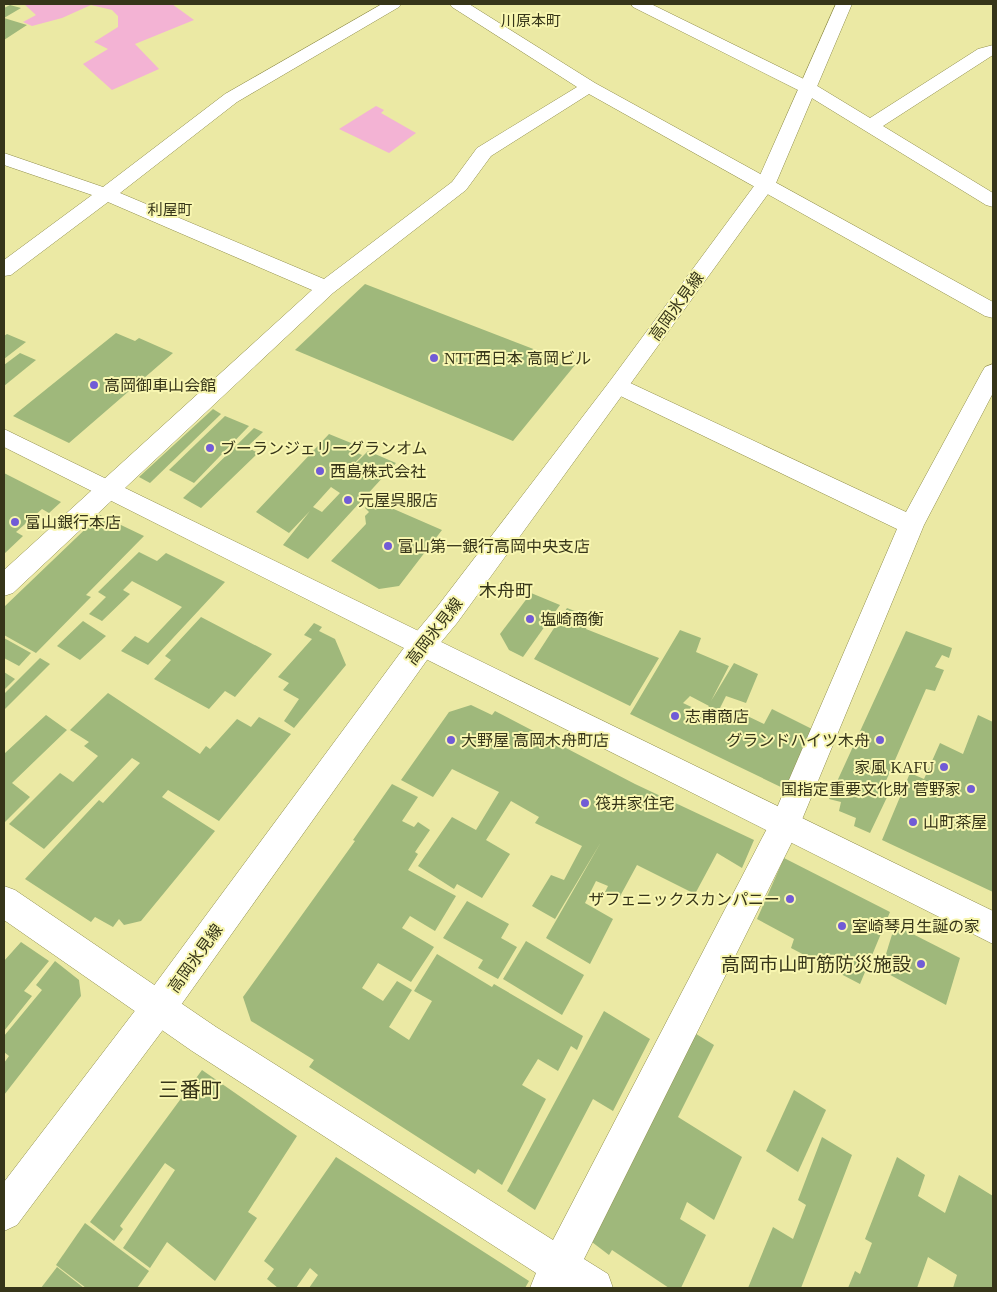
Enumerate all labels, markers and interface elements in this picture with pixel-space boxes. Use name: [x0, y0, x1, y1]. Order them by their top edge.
district label: 川原本町: [501, 13, 561, 29]
district label: 利屋町: [147, 202, 193, 218]
street label: 高岡氷見線: [646, 269, 707, 344]
place label: NTT西日本 高岡ビル: [444, 350, 591, 367]
marker: NTT西日本 高岡ビル: [428, 352, 440, 364]
place label: 高岡御車山会館: [104, 377, 216, 394]
marker: 高岡御車山会館: [88, 379, 100, 391]
place label: ブーランジェリーグランオム: [220, 440, 428, 457]
marker: ブーランジェリーグランオム: [204, 442, 216, 454]
place label: 西島株式会社: [330, 463, 426, 480]
marker: 西島株式会社: [314, 465, 326, 477]
place label: 元屋呉服店: [358, 492, 438, 509]
marker: 元屋呉服店: [342, 494, 354, 506]
place label: 富山銀行本店: [25, 514, 121, 531]
marker: 富山銀行本店: [9, 516, 21, 528]
place label: 富山第一銀行高岡中央支店: [398, 538, 590, 555]
marker: 富山第一銀行高岡中央支店: [382, 540, 394, 552]
district label: 木舟町: [479, 581, 533, 601]
street label: 高岡氷見線: [403, 595, 466, 668]
place label: 塩崎商衡: [540, 611, 604, 628]
marker: 塩崎商衡: [524, 613, 536, 625]
place label: 志甫商店: [685, 708, 749, 725]
marker: 志甫商店: [669, 710, 681, 722]
place label: 大野屋 高岡木舟町店: [461, 732, 609, 749]
place label: グランドハイツ木舟: [726, 732, 870, 749]
marker: 大野屋 高岡木舟町店: [445, 734, 457, 746]
marker: グランドハイツ木舟: [874, 734, 886, 746]
place label: 家風 KAFU: [854, 759, 934, 776]
marker: 家風 KAFU: [938, 761, 950, 773]
place label: 国指定重要文化財 菅野家: [781, 781, 961, 798]
marker: 国指定重要文化財 菅野家: [965, 783, 977, 795]
place label: 筏井家住宅: [595, 795, 675, 812]
marker: 筏井家住宅: [579, 797, 591, 809]
place label: 山町茶屋: [923, 814, 987, 831]
marker: 山町茶屋: [907, 816, 919, 828]
place label: ザフェニックスカンパニー: [588, 891, 780, 908]
marker: ザフェニックスカンパニー: [784, 893, 796, 905]
place label: 室崎琴月生誕の家: [852, 918, 980, 935]
marker: 室崎琴月生誕の家: [836, 920, 848, 932]
street label: 高岡氷見線: [165, 921, 226, 996]
place label: 高岡市山町筋防災施設: [721, 954, 911, 975]
marker: 高岡市山町筋防災施設: [915, 958, 927, 970]
district label: 三番町: [159, 1078, 222, 1102]

